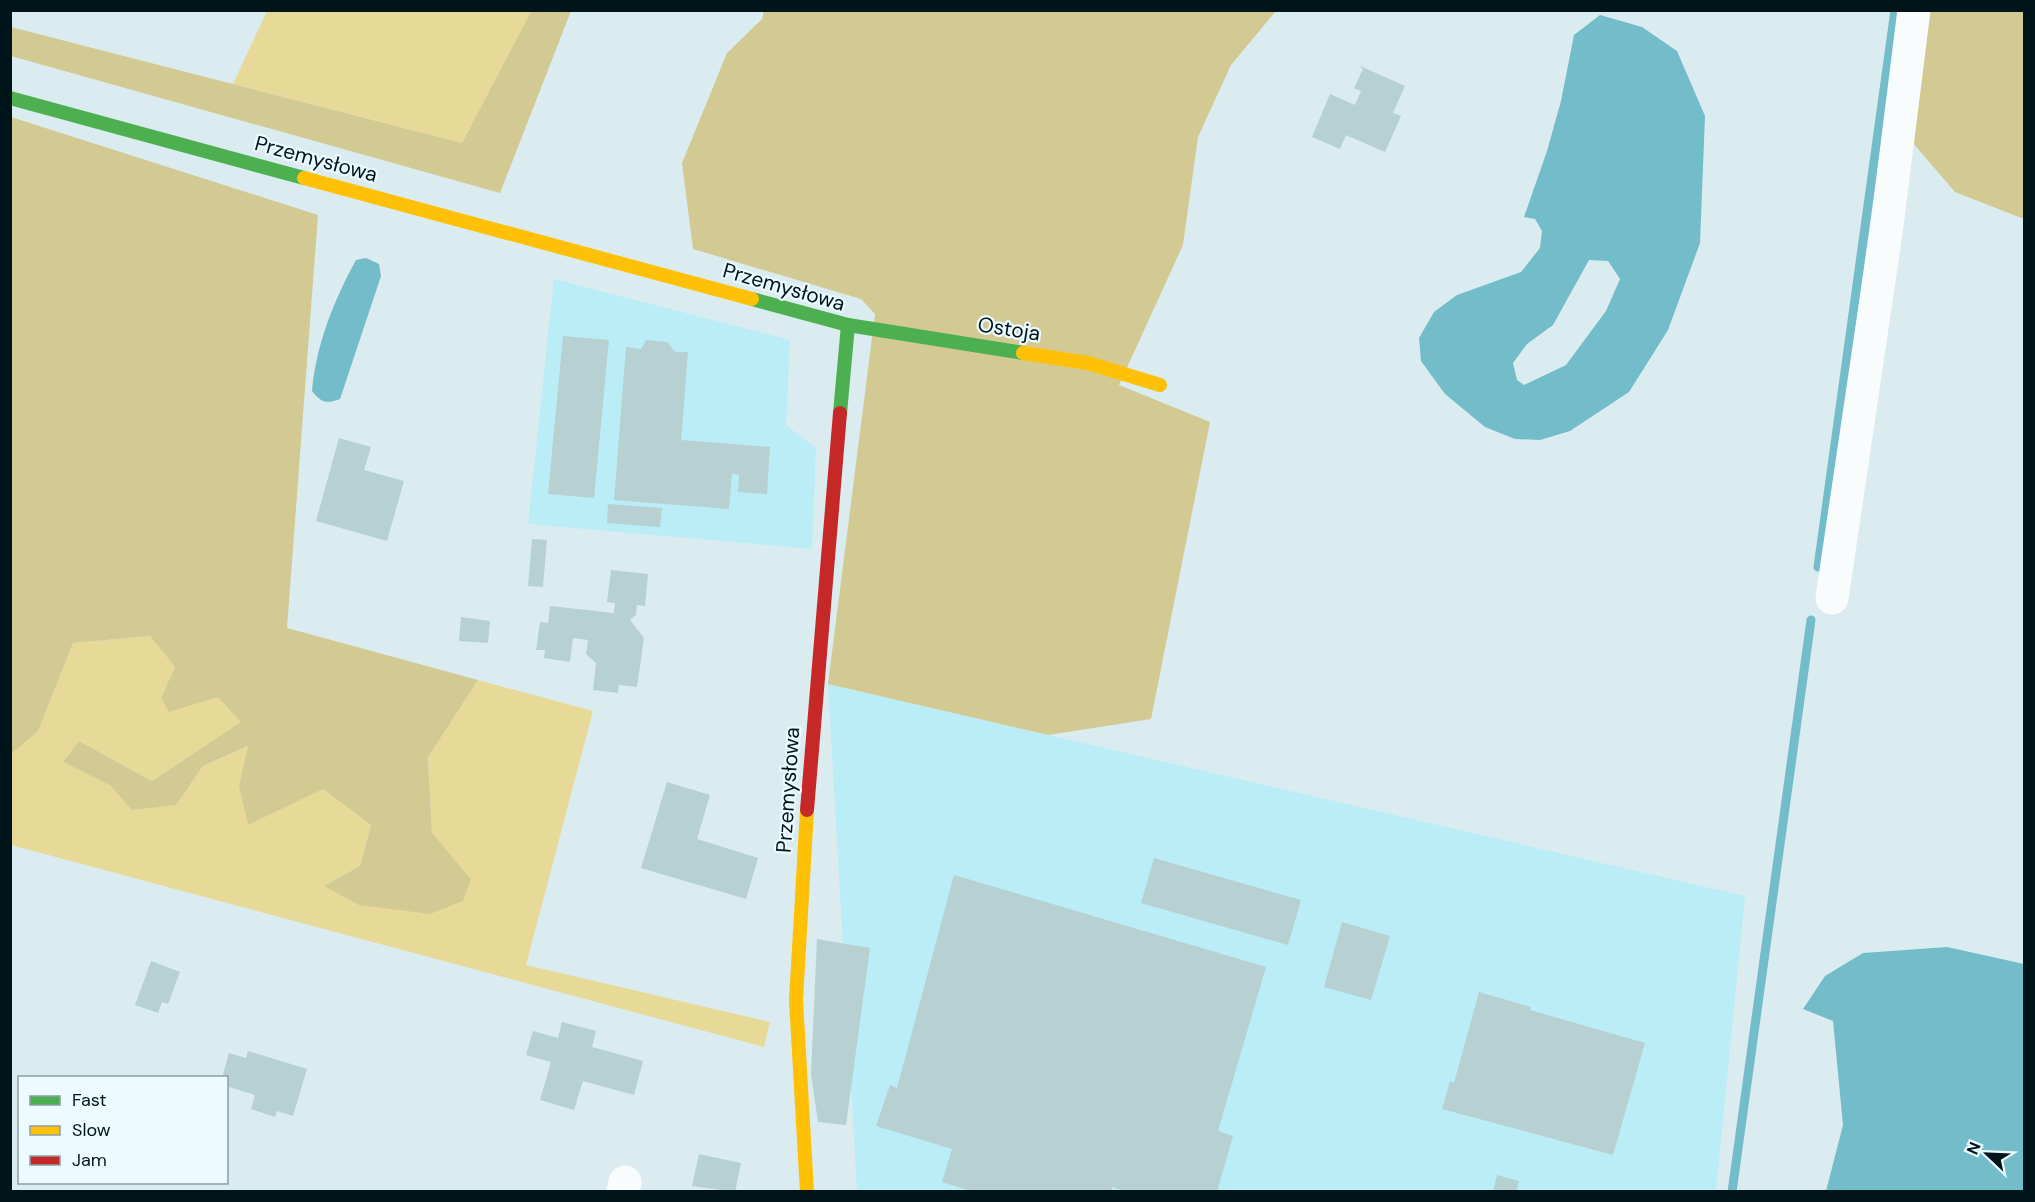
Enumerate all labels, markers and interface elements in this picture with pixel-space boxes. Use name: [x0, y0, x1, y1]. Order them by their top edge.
street label: Przemysłowa: [252, 129, 380, 189]
street label: Przemysłowa: [720, 256, 848, 318]
street label: Ostoja: [976, 310, 1042, 348]
street label: Przemysłowa: [770, 726, 806, 854]
legend: [18, 1076, 228, 1184]
text: Fast: [72, 1088, 107, 1112]
text: Slow: [72, 1118, 111, 1142]
north arrow: [1957, 1124, 2017, 1184]
text: N: [1962, 1139, 1986, 1158]
text: Jam: [72, 1148, 107, 1172]

